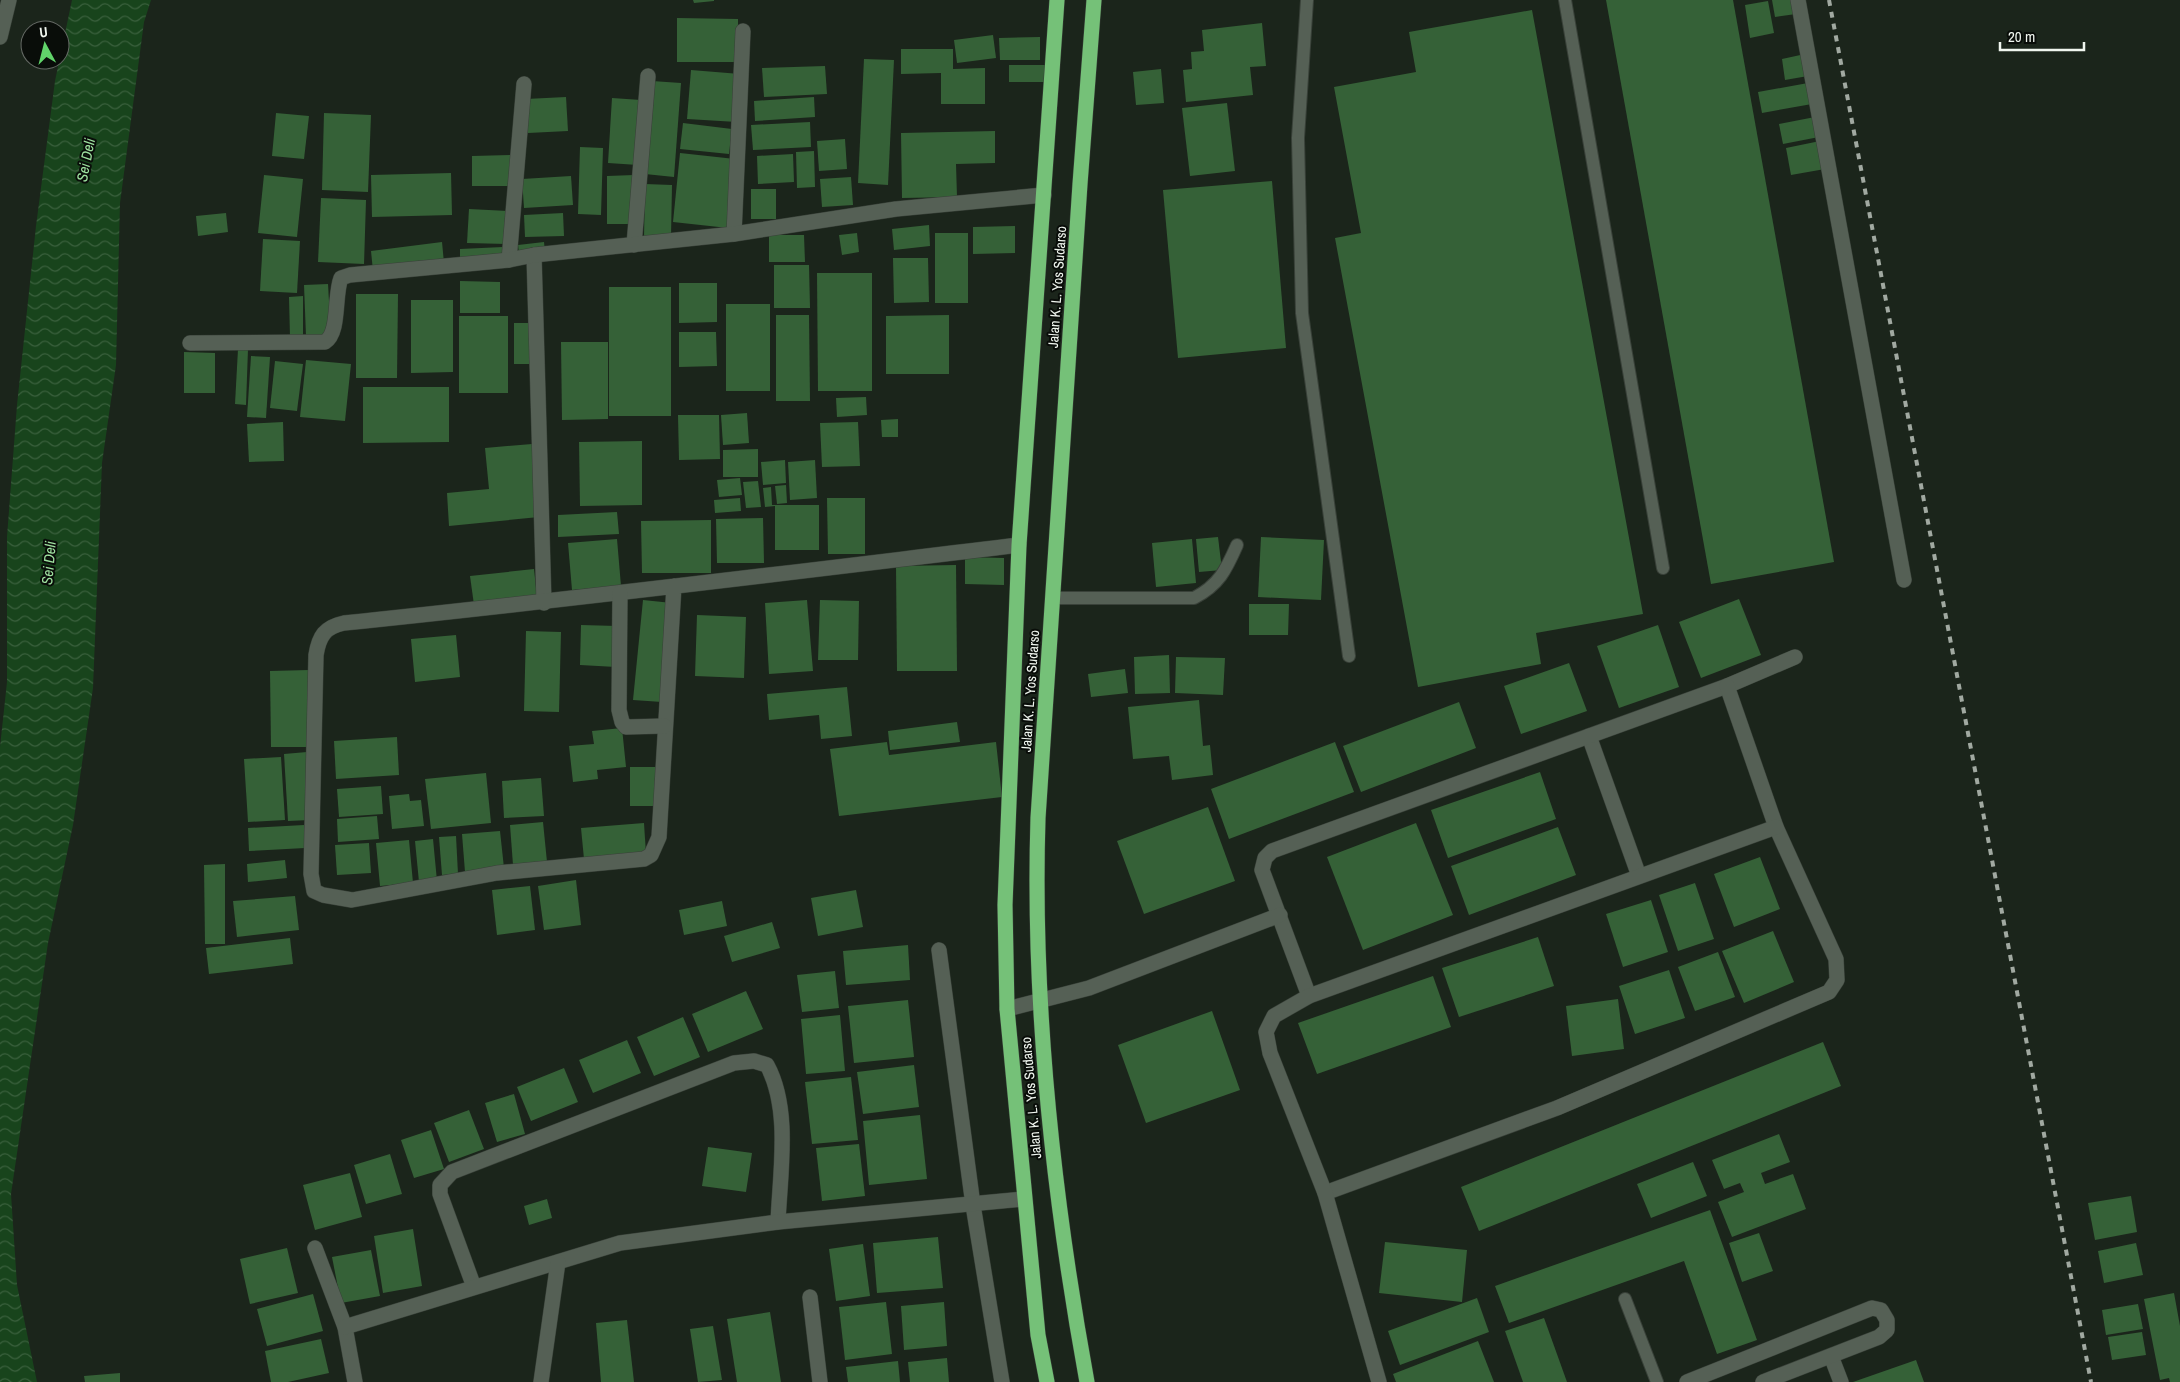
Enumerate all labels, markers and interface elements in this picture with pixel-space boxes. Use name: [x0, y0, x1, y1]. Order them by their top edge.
north arrow: [20, 20, 70, 70]
scale bar: [2000, 20, 2084, 52]
text: U: [38, 23, 49, 42]
text: 20 m: [2008, 26, 2035, 47]
water label: Sei Deli: [71, 136, 100, 183]
street label: Jalan K. L. Yos Sudarso: [1044, 225, 1070, 349]
water label: Sei Deli: [36, 540, 61, 586]
street label: Jalan K. L. Yos Sudarso: [1017, 629, 1043, 753]
street label: Jalan K. L. Yos Sudarso: [1017, 1036, 1045, 1160]

